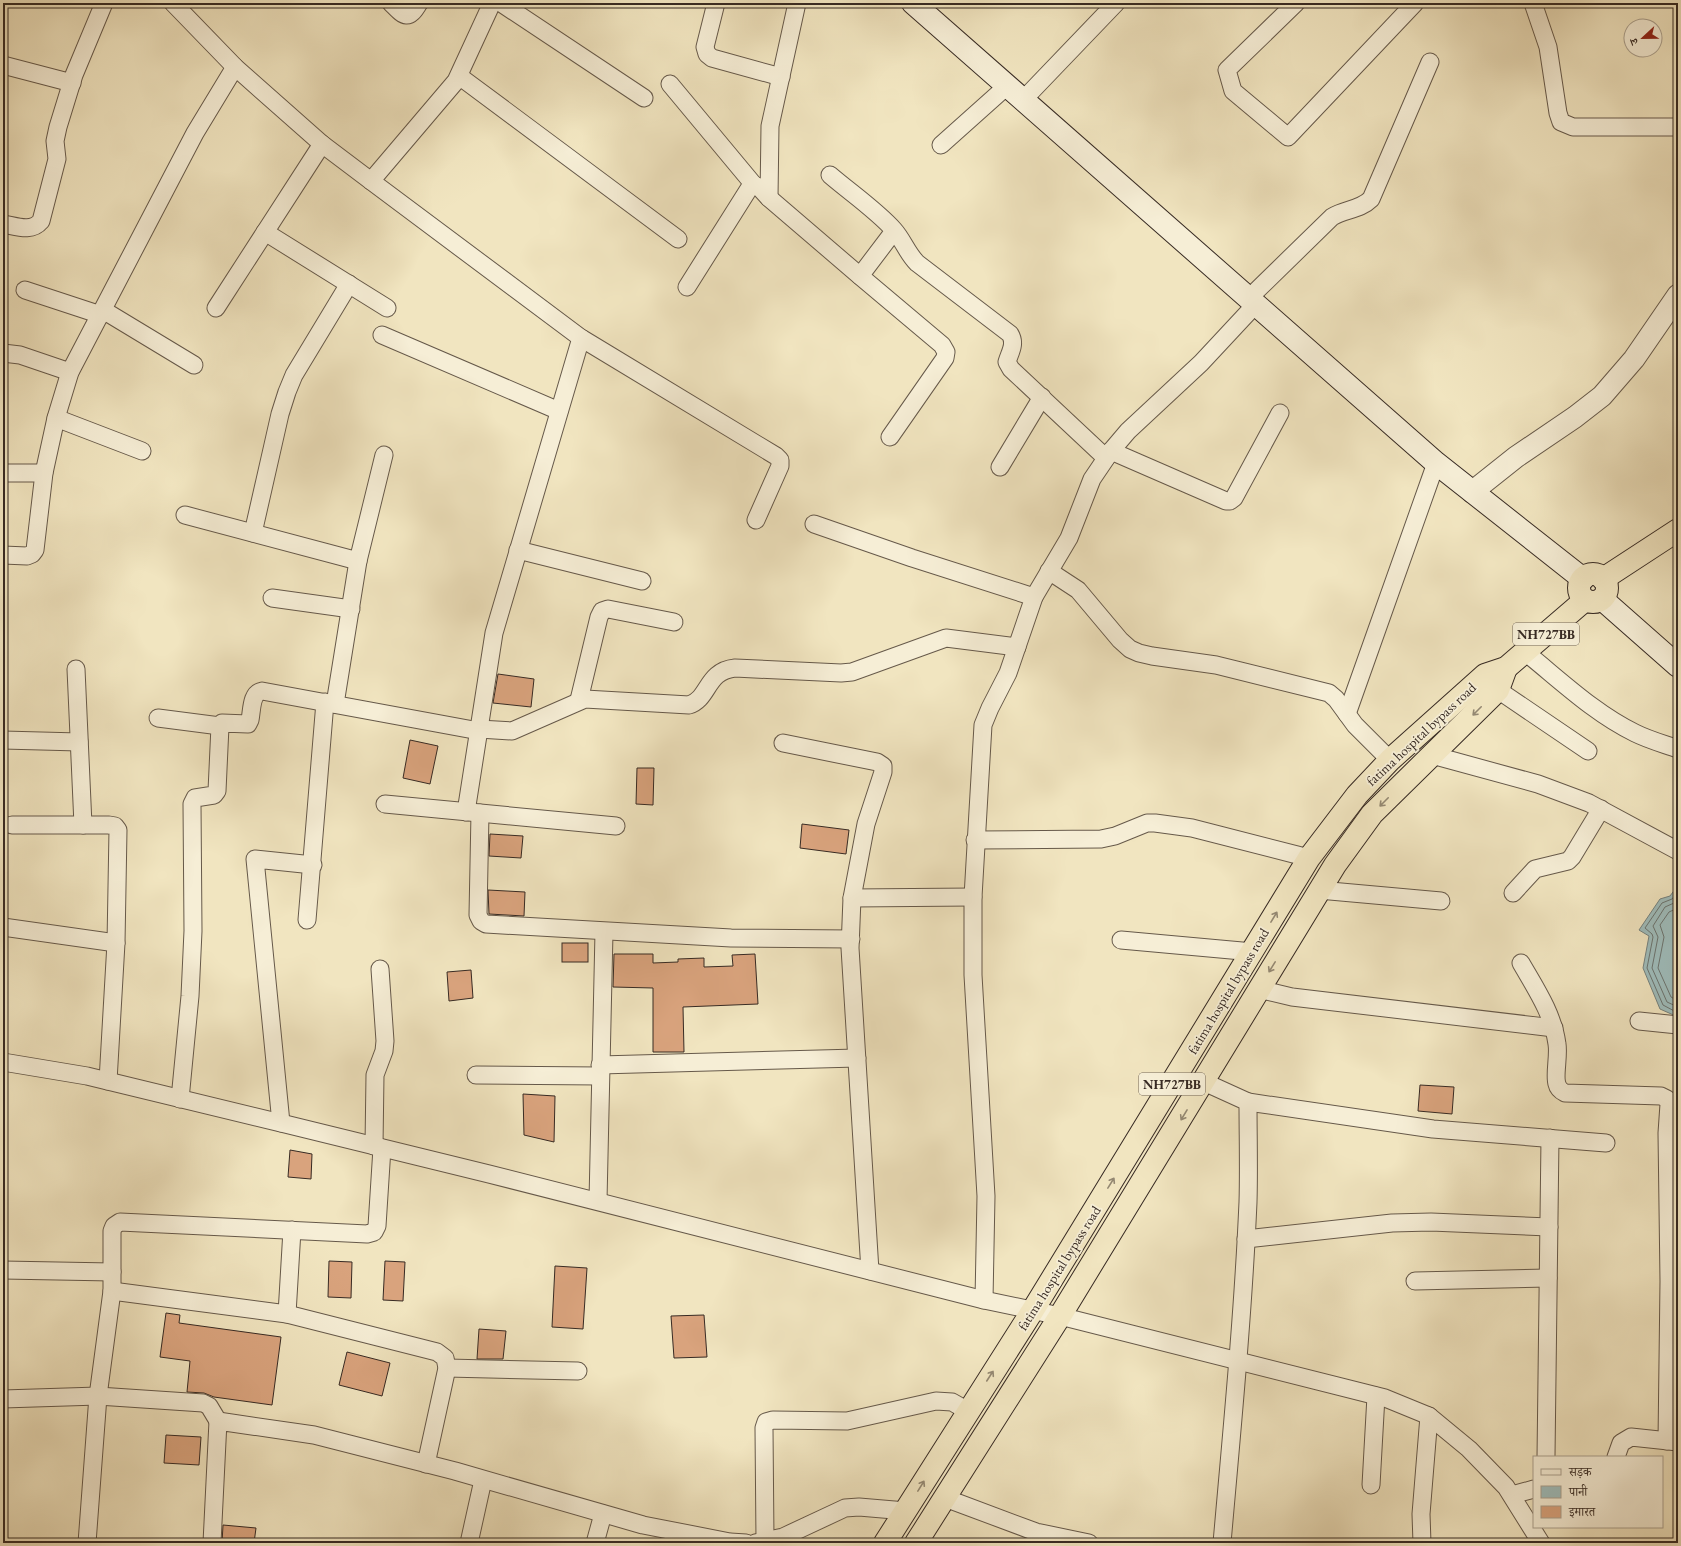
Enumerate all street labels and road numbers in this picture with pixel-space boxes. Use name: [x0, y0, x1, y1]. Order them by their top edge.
road number: NH727BB: [1513, 623, 1579, 645]
street label: fatima hospital bypass road: [1362, 678, 1480, 790]
street label: fatima hospital bypass road: [1183, 924, 1273, 1057]
road number: NH727BB: [1139, 1073, 1205, 1095]
street label: fatima hospital bypass road: [1013, 1202, 1105, 1334]

